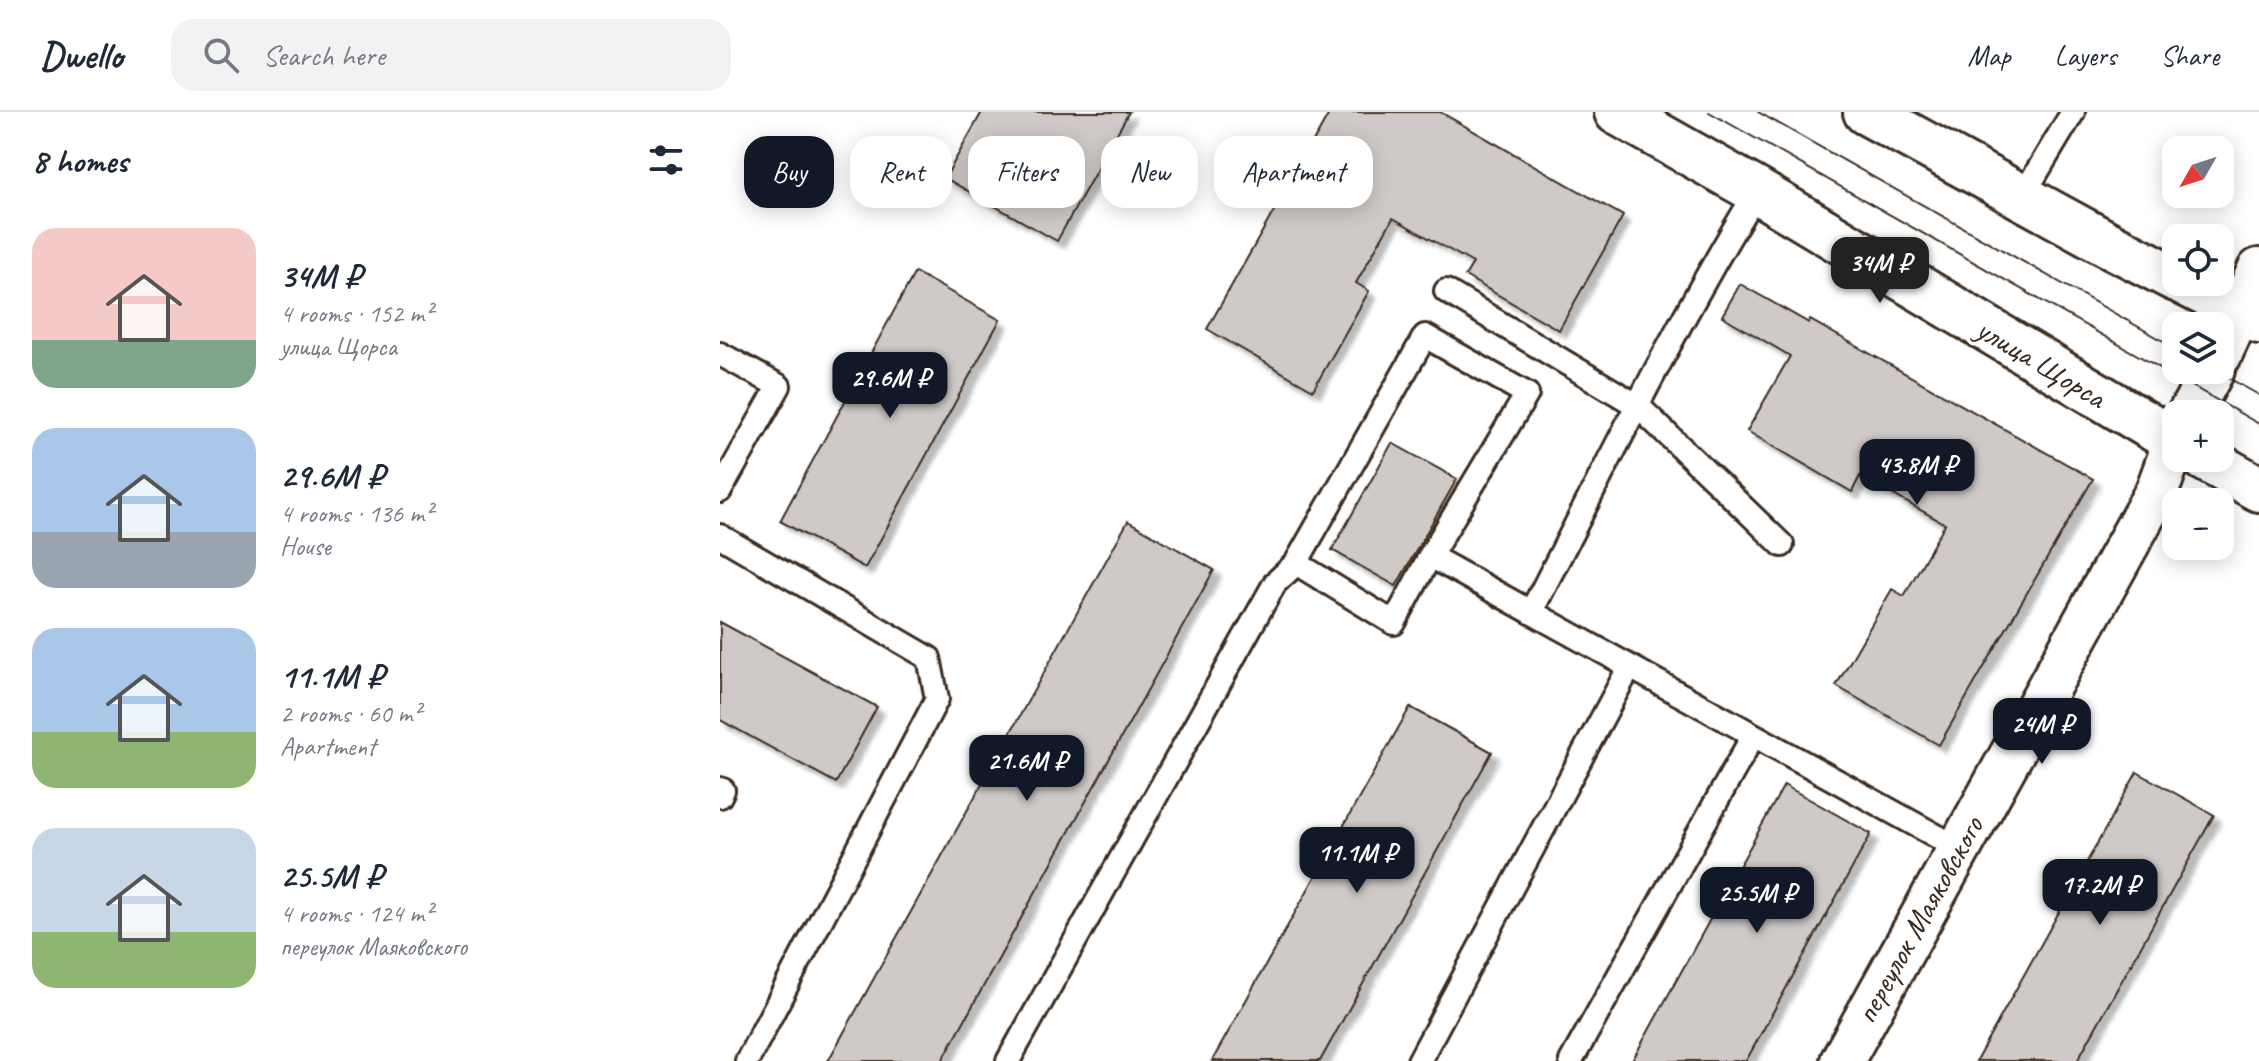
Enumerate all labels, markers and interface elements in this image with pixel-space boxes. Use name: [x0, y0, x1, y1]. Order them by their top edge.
search box: [171, 19, 731, 91]
text: Dwello: [40, 32, 123, 79]
icon: search: [199, 33, 243, 77]
text: Search here: [263, 36, 385, 74]
text: Map: [1968, 38, 2011, 73]
text: Layers: [2055, 38, 2116, 73]
text: Share: [2160, 38, 2219, 73]
chip: Buy: [744, 136, 834, 208]
chip: Rent: [850, 136, 952, 208]
chip: Filters: [968, 136, 1085, 208]
chip: New: [1101, 136, 1198, 208]
chip: Apartment: [1214, 136, 1373, 208]
north arrow: [2162, 136, 2234, 208]
map controls: [2162, 136, 2234, 560]
icon: filters: [644, 138, 688, 182]
text: 8 homes: [32, 139, 128, 182]
button: locate: [2162, 224, 2234, 296]
pin: 34M ₽: [1824, 237, 1936, 305]
text: 34M ₽: [1849, 246, 1911, 279]
text: 34M ₽: [280, 254, 361, 297]
icon: home: [96, 260, 192, 356]
text: 4 rooms · 152 m²: [280, 297, 432, 330]
street label: улица Щорса: [1967, 307, 2115, 419]
button: layers: [2162, 312, 2234, 384]
text: улица Щорса: [280, 330, 397, 363]
pin: 29.6M ₽: [816, 352, 964, 420]
text: 29.6M ₽: [850, 361, 930, 394]
button: +: [2162, 400, 2234, 472]
pin: 43.8M ₽: [1843, 439, 1991, 507]
text: 43.8M ₽: [1878, 448, 1956, 481]
text: 29.6M ₽: [280, 454, 384, 497]
icon: home: [96, 460, 192, 556]
button: −: [2162, 488, 2234, 560]
text: 4 rooms · 136 m²: [280, 497, 432, 530]
text: House: [280, 530, 331, 563]
text: 11.1M ₽: [280, 654, 383, 697]
icon: home: [96, 660, 192, 756]
text: 2 rooms · 60 m²: [280, 697, 421, 730]
pin: 24M ₽: [1986, 698, 2098, 766]
text: 24M ₽: [2011, 707, 2073, 740]
text: Apartment: [280, 730, 376, 763]
pin: 21.6M ₽: [953, 735, 1101, 803]
text: 21.6M ₽: [987, 744, 1067, 777]
street label: переулок Маяковского: [1845, 808, 1994, 1031]
pin: 11.1M ₽: [1283, 827, 1431, 895]
text: 11.1M ₽: [1318, 836, 1396, 869]
text: 25.5M ₽: [280, 854, 382, 897]
pin: 17.2M ₽: [2026, 859, 2174, 927]
icon: home: [96, 860, 192, 956]
pin: 25.5M ₽: [1683, 867, 1831, 935]
text: 17.2M ₽: [2061, 868, 2139, 901]
text: 25.5M ₽: [1718, 876, 1796, 909]
text: 4 rooms · 124 m²: [280, 897, 432, 930]
text: переулок Маяковского: [280, 930, 467, 963]

